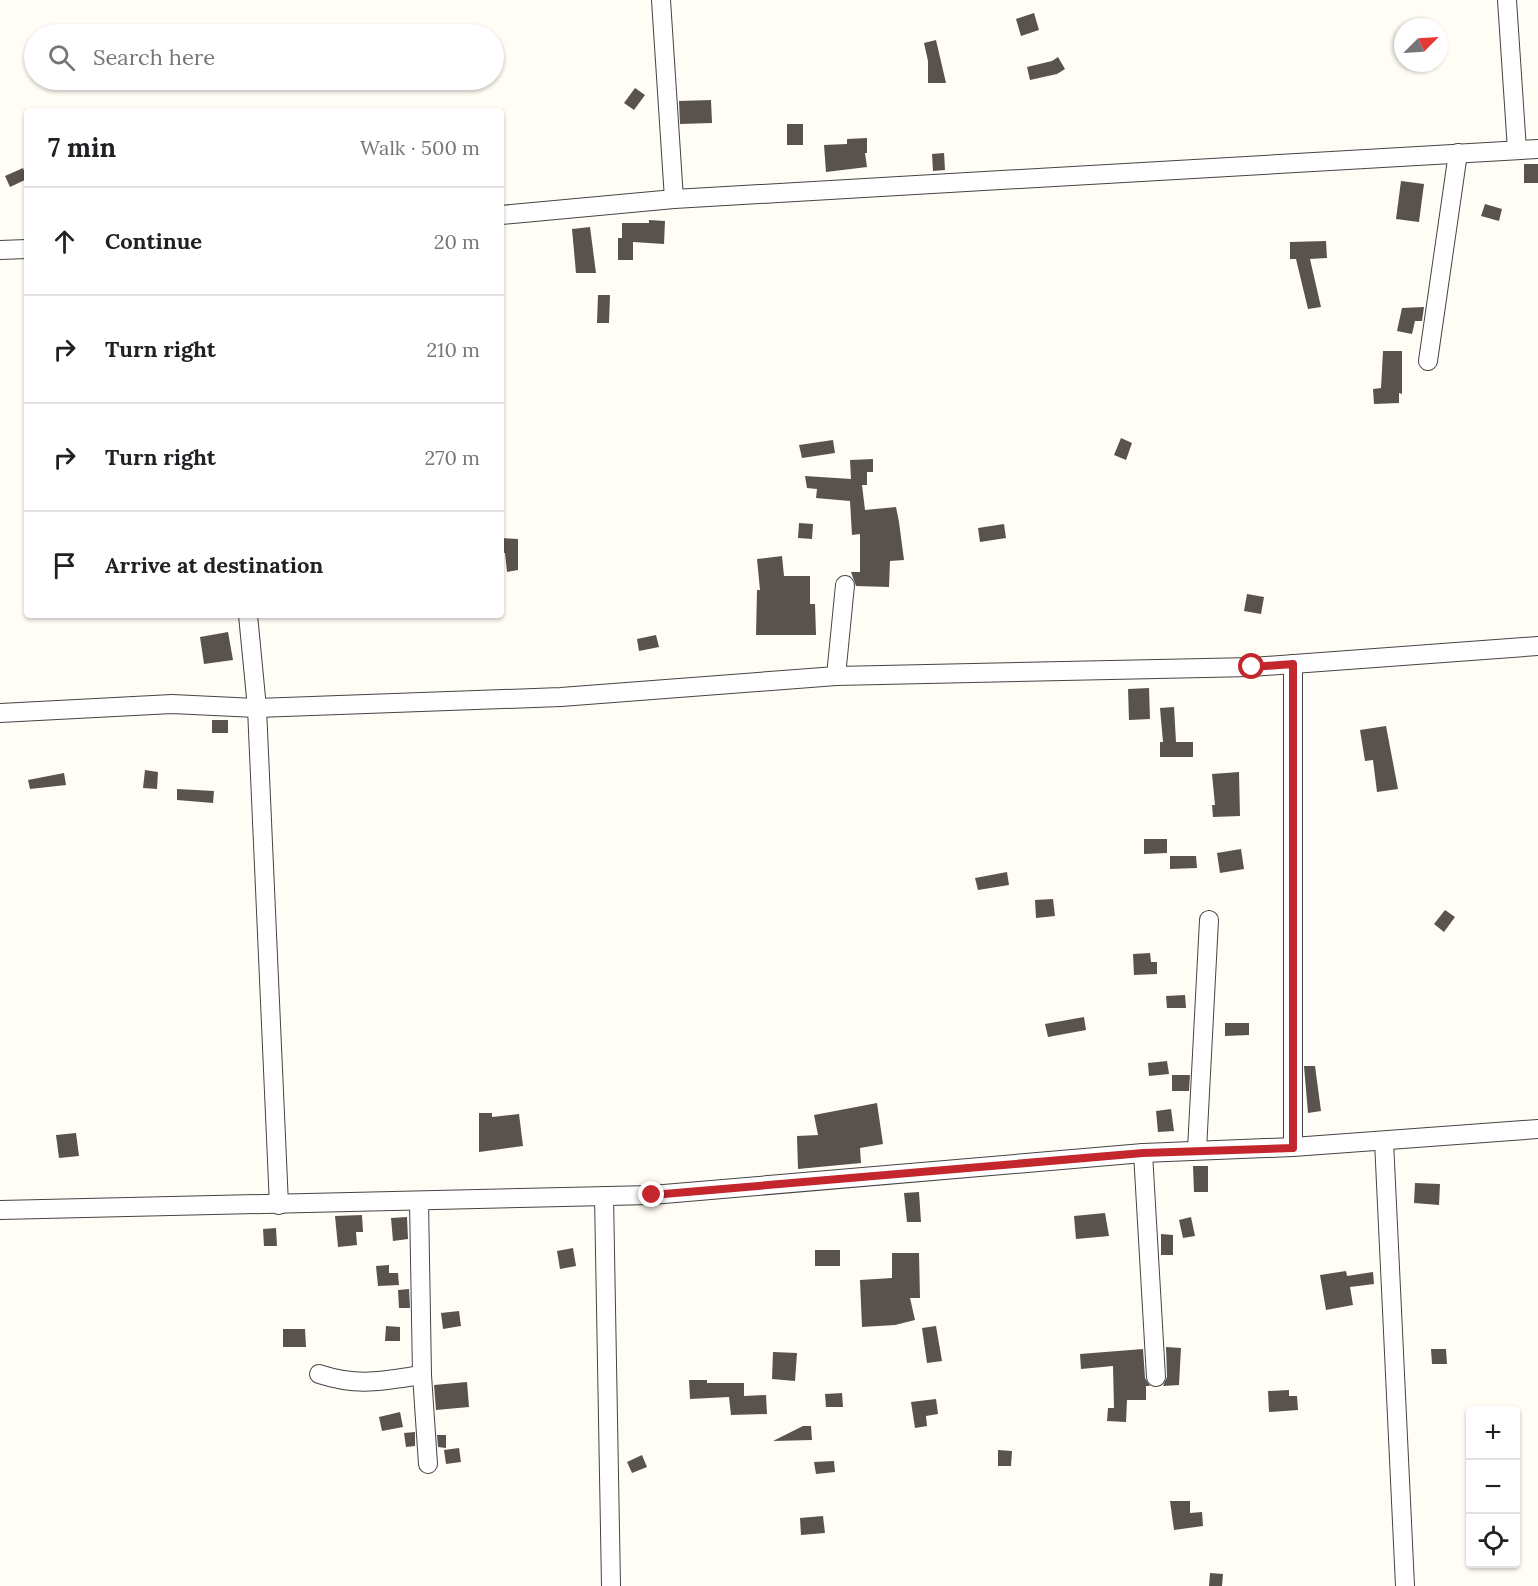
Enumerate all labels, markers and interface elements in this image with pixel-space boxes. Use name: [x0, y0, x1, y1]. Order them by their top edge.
north arrow: [1394, 18, 1448, 72]
search box: [24, 24, 504, 90]
icon: search: [45, 41, 78, 74]
text: Search here: [93, 43, 215, 71]
text: 7 min: [48, 131, 116, 164]
text: Walk · 500 m: [360, 135, 480, 160]
icon: ahead: [48, 225, 81, 258]
text: Continue: [105, 227, 202, 255]
text: 20 m: [434, 229, 480, 254]
icon: right: [48, 333, 81, 366]
text: Turn right: [105, 335, 216, 363]
text: 210 m: [426, 337, 480, 362]
icon: right: [48, 441, 81, 474]
text: Turn right: [105, 443, 216, 471]
text: 270 m: [424, 445, 480, 470]
icon: arrive: [48, 549, 81, 582]
text: Arrive at destination: [105, 551, 323, 579]
route start: [1238, 653, 1264, 679]
route end: [638, 1181, 664, 1207]
map controls: [1466, 1406, 1520, 1568]
button: +: [1466, 1406, 1520, 1460]
button: −: [1466, 1460, 1520, 1514]
button: locate: [1466, 1514, 1520, 1568]

